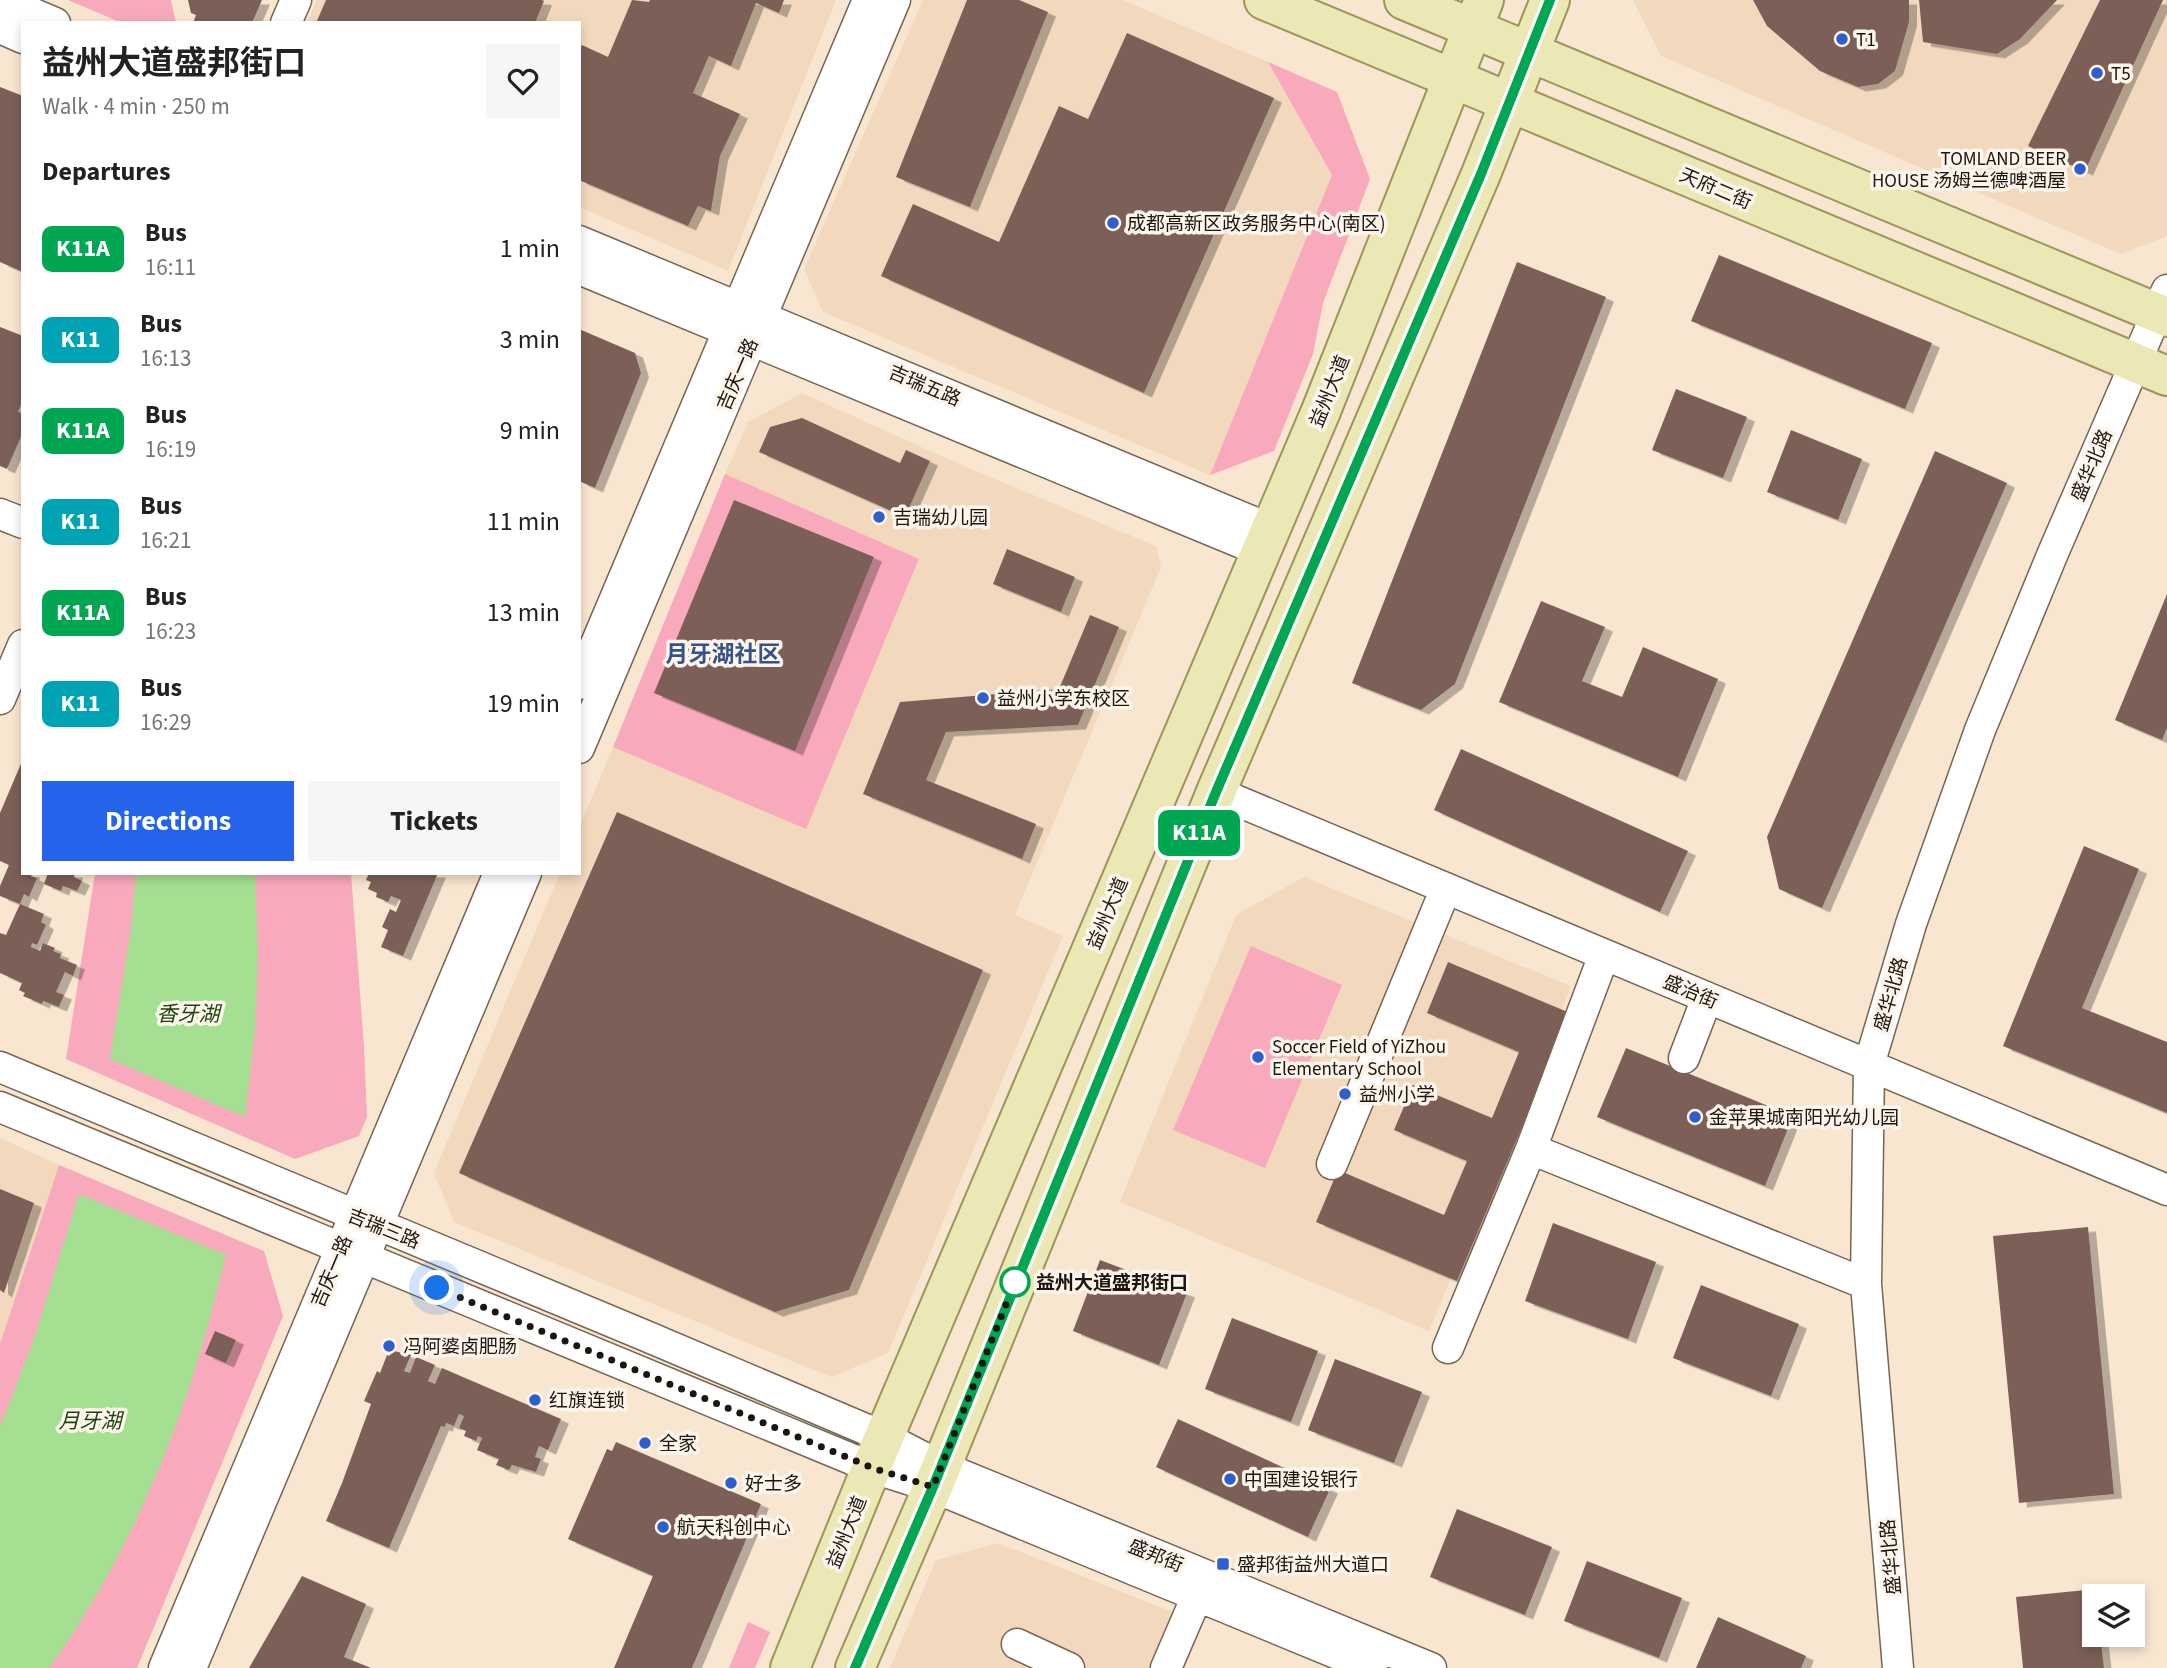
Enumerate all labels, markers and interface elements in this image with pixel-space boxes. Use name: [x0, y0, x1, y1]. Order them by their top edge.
place label: T1: [1856, 27, 1876, 54]
marker: T1: [1834, 31, 1850, 47]
text: 益州大道盛邦街口: [42, 40, 306, 87]
button: heart: [486, 44, 560, 118]
place label: T5: [2111, 61, 2131, 88]
marker: T5: [2089, 65, 2105, 81]
text: Walk · 4 min · 250 m: [42, 90, 230, 123]
place label: TOMLAND BEER HOUSE 汤姆兰德啤酒屋: [1872, 146, 2066, 195]
text: Departures: [42, 153, 170, 190]
marker: TOMLAND BEER HOUSE 汤姆兰德啤酒屋: [2072, 161, 2088, 177]
street label: 天府二街: [1675, 162, 1756, 217]
place label: 成都高新区政务服务中心(南区): [1127, 211, 1386, 238]
text: Bus: [145, 214, 187, 251]
marker: 成都高新区政务服务中心(南区): [1105, 215, 1121, 231]
text: 1 min: [500, 230, 560, 267]
text: K11A: [56, 231, 110, 266]
text: 16:11: [145, 251, 196, 284]
text: Bus: [140, 305, 182, 342]
text: 3 min: [500, 321, 560, 358]
text: K11: [60, 322, 101, 357]
street label: 吉庆一路: [711, 334, 766, 415]
text: 16:13: [140, 342, 191, 375]
street label: 益州大道: [1304, 351, 1357, 432]
street label: 吉瑞五路: [884, 359, 965, 414]
text: Bus: [145, 396, 187, 433]
text: 9 min: [500, 412, 560, 449]
text: K11A: [56, 413, 110, 448]
street label: 盛华北路: [2065, 425, 2120, 506]
text: 16:19: [145, 433, 196, 466]
text: Bus: [140, 487, 182, 524]
text: 11 min: [487, 503, 560, 540]
text: K11: [60, 504, 101, 539]
place label: 吉瑞幼儿园: [893, 505, 988, 532]
marker: 吉瑞幼儿园: [871, 509, 887, 525]
text: 16:21: [140, 524, 191, 557]
text: Bus: [145, 578, 187, 615]
text: 13 min: [487, 594, 560, 631]
text: K11A: [56, 595, 110, 630]
text: 16:23: [145, 615, 196, 648]
district label: 月牙湖社区: [666, 638, 781, 671]
text: Bus: [140, 669, 182, 706]
text: 19 min: [487, 685, 560, 722]
text: K11: [60, 686, 101, 721]
place label: 益州小学东校区: [997, 686, 1130, 713]
marker: 益州小学东校区: [975, 690, 991, 706]
text: 16:29: [140, 706, 191, 739]
button: Directions: [42, 781, 294, 861]
button: Tickets: [308, 781, 560, 861]
line badge: K11A: [1150, 810, 1248, 856]
text: K11A: [1172, 815, 1226, 850]
street label: 益州大道: [1081, 873, 1136, 954]
street label: 盛华北路: [1868, 954, 1915, 1035]
street label: 盛治街: [1659, 969, 1722, 1016]
water label: 香牙湖: [157, 999, 222, 1029]
place label: Soccer Field of YiZhou Elementary School: [1272, 1034, 1446, 1083]
marker: Soccer Field of YiZhou Elementary School: [1250, 1049, 1266, 1065]
place label: 益州小学: [1359, 1082, 1435, 1109]
marker: 益州小学: [1337, 1086, 1353, 1102]
place label: 金苹果城南阳光幼儿园: [1709, 1105, 1899, 1132]
marker: 金苹果城南阳光幼儿园: [1687, 1109, 1703, 1125]
street label: 吉瑞三路: [343, 1203, 424, 1256]
street label: 吉庆一路: [305, 1231, 360, 1312]
marker: 益州大道盛邦街口: [1000, 1267, 1030, 1297]
your location: [419, 1270, 454, 1305]
place label: 益州大道盛邦街口: [1036, 1270, 1188, 1297]
place label: 冯阿婆卤肥肠: [403, 1334, 517, 1361]
marker: 冯阿婆卤肥肠: [381, 1338, 397, 1354]
place label: 红旗连锁: [549, 1388, 625, 1415]
marker: 红旗连锁: [527, 1392, 543, 1408]
water label: 月牙湖: [59, 1406, 124, 1436]
place label: 全家: [659, 1431, 697, 1458]
marker: 全家: [637, 1435, 653, 1451]
place label: 中国建设银行: [1244, 1467, 1358, 1494]
place label: 好士多: [745, 1471, 802, 1498]
marker: 中国建设银行: [1222, 1471, 1238, 1487]
marker: 好士多: [723, 1475, 739, 1491]
street label: 益州大道: [821, 1492, 874, 1573]
place label: 航天科创中心: [677, 1515, 791, 1542]
street label: 盛华北路: [1875, 1518, 1908, 1596]
marker: 航天科创中心: [655, 1519, 671, 1535]
street label: 盛邦街: [1124, 1533, 1187, 1580]
place label: 盛邦街益州大道口: [1237, 1552, 1389, 1579]
marker: 盛邦街益州大道口: [1215, 1556, 1231, 1572]
map controls: [2082, 1584, 2145, 1647]
button: layers: [2082, 1584, 2145, 1647]

